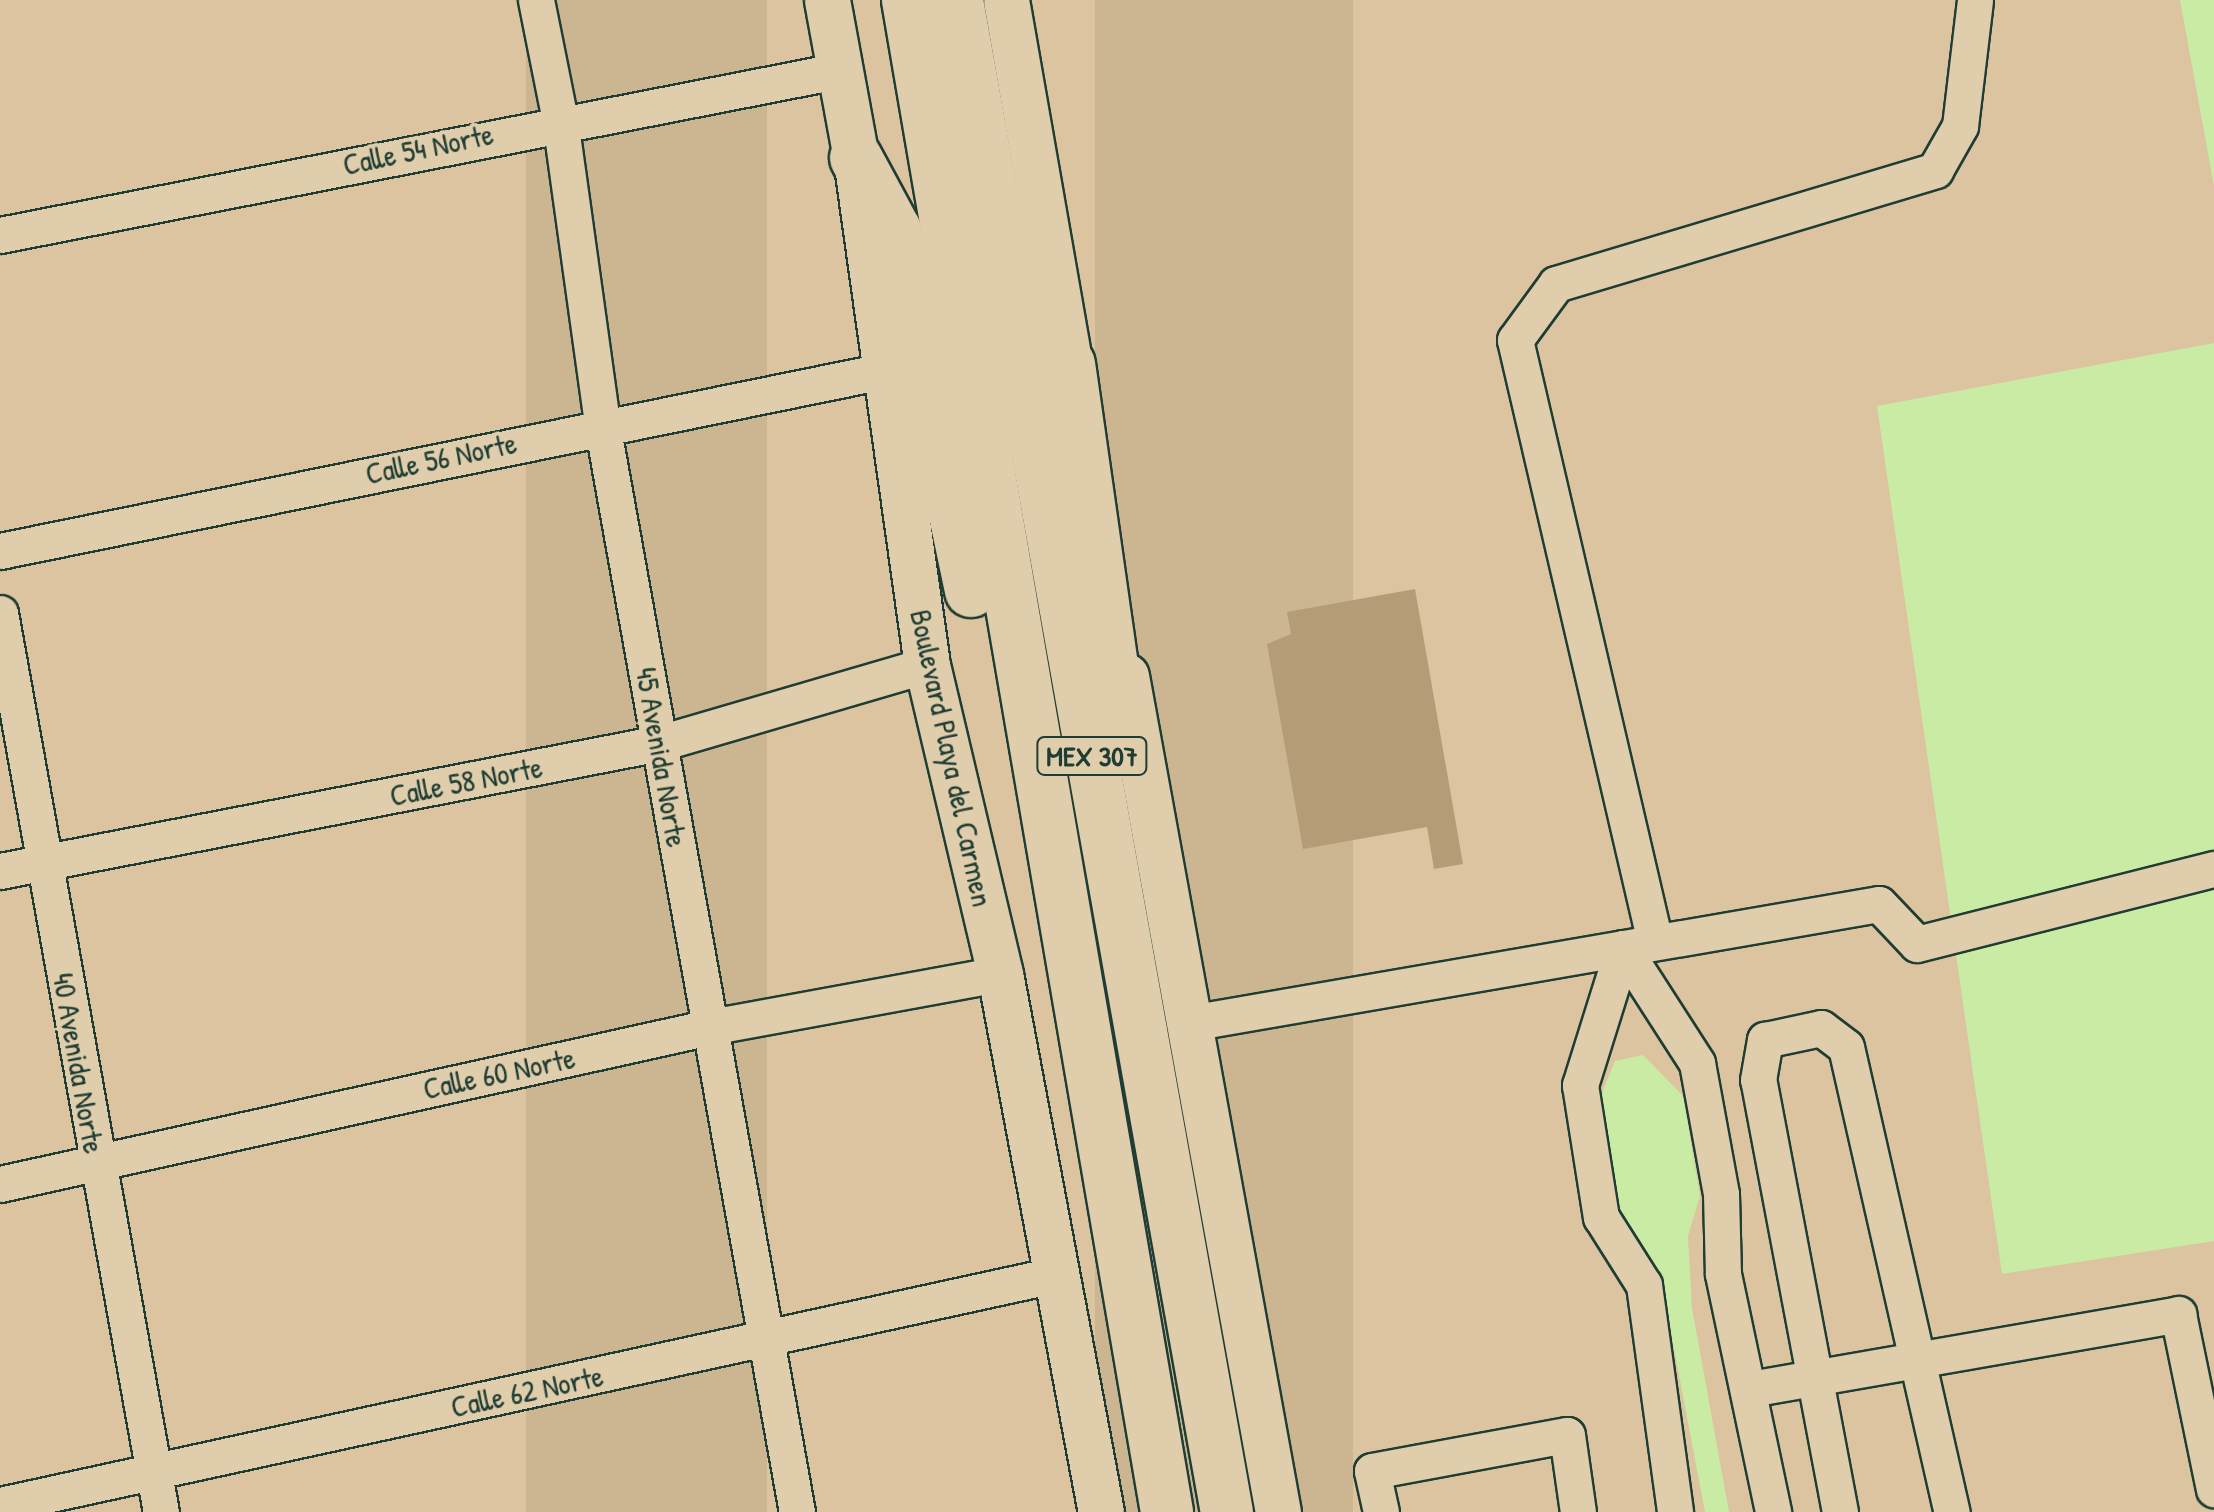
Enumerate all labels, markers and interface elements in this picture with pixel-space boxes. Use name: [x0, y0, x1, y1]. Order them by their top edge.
street label: Calle 54 Norte: [340, 116, 496, 182]
street label: Calle 56 Norte: [362, 424, 520, 492]
street label: Boulevard Playa del Carmen: [903, 606, 1001, 910]
street label: 45 Avenida Norte: [628, 664, 696, 850]
road number: MEX 307: [1034, 733, 1150, 779]
street label: Calle 58 Norte: [387, 749, 545, 813]
street label: 40 Avenida Norte: [45, 970, 113, 1156]
street label: Calle 60 Norte: [420, 1039, 578, 1107]
street label: Calle 62 Norte: [448, 1357, 606, 1425]

